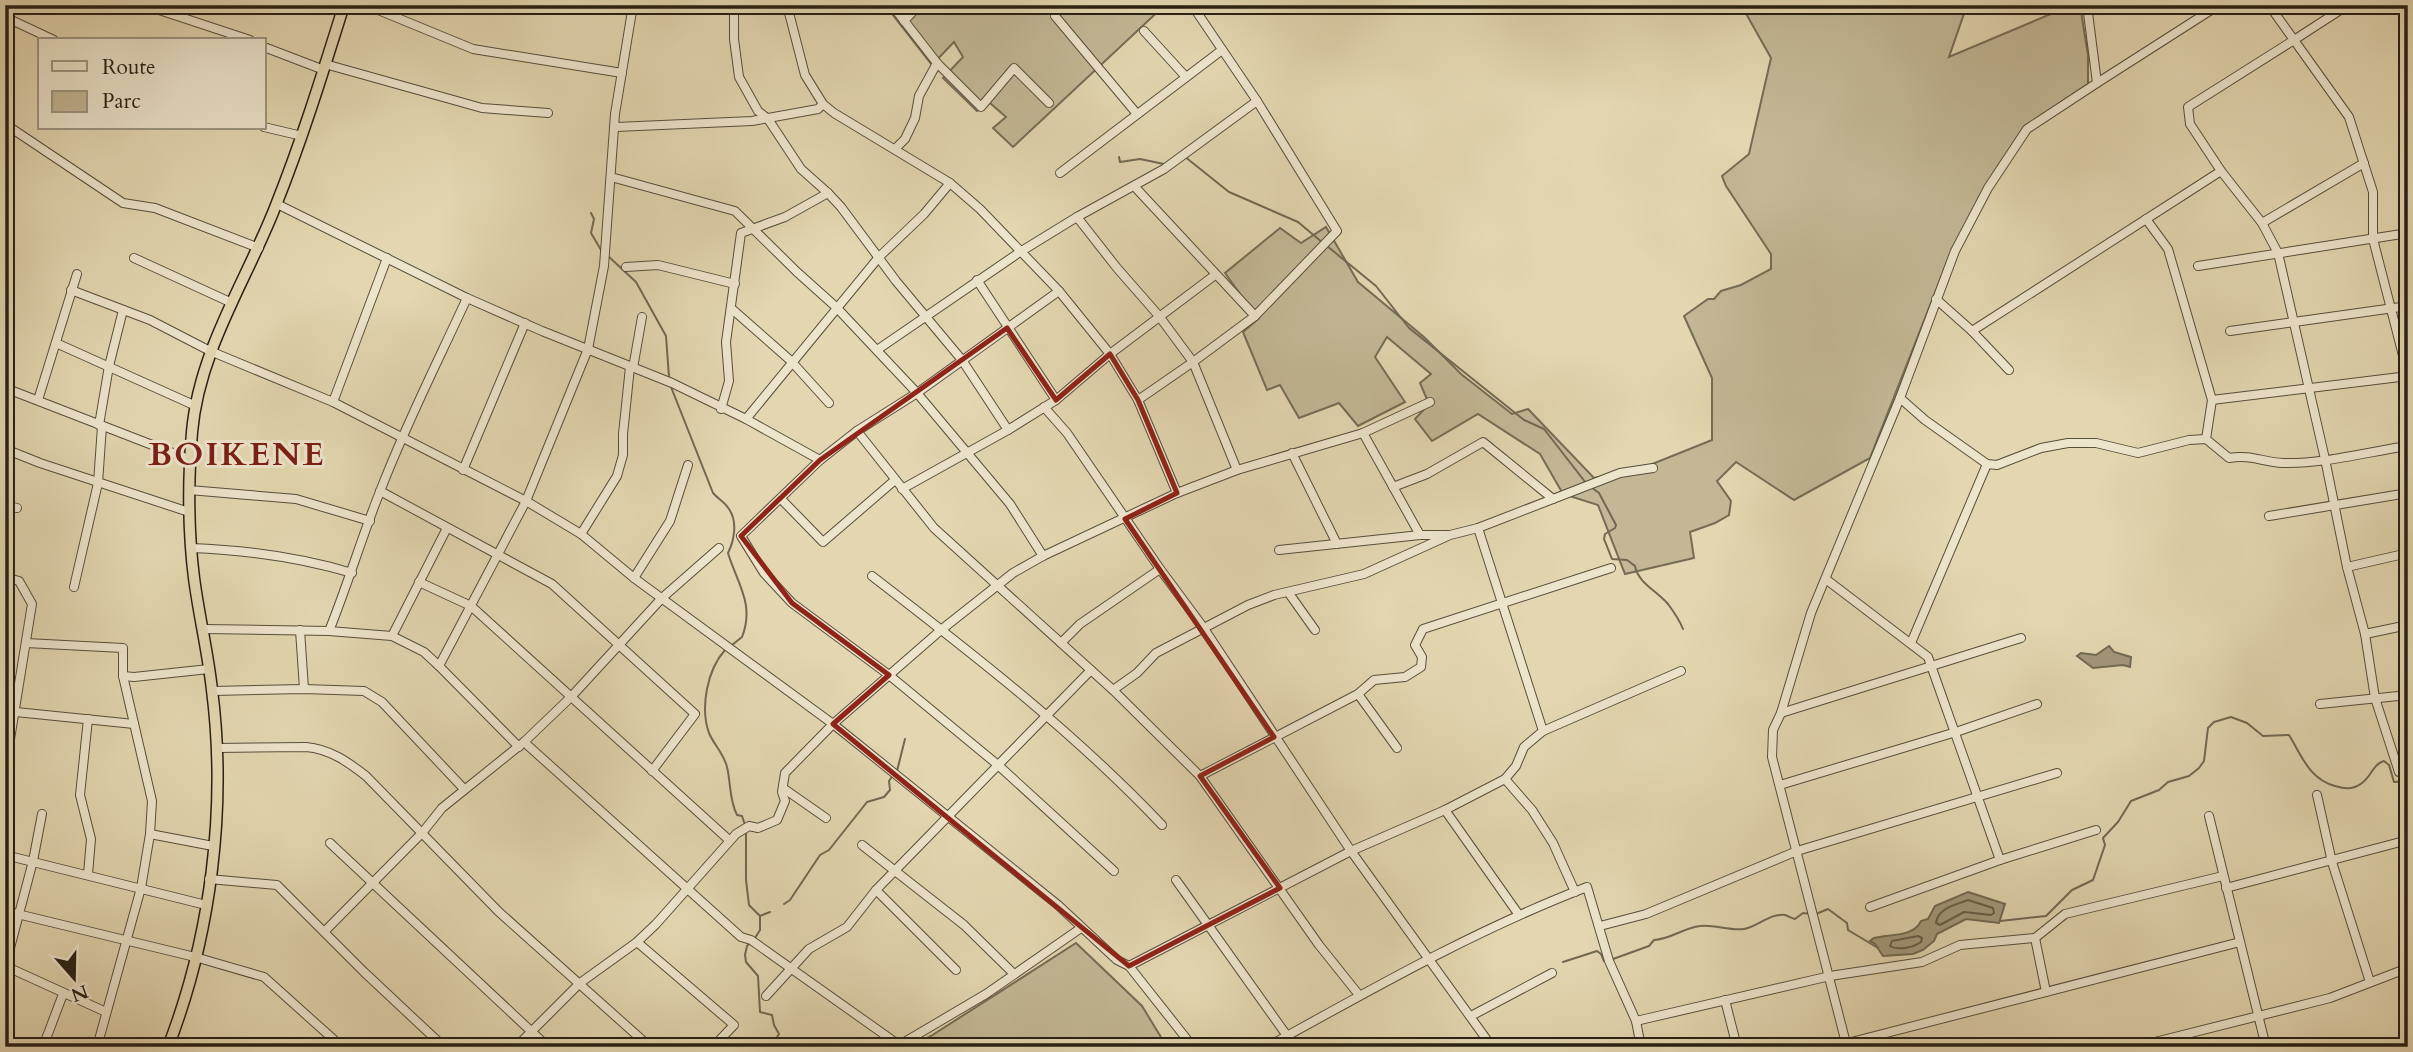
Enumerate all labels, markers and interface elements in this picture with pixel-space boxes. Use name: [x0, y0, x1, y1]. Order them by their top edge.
legend: [38, 38, 266, 130]
text: Route: [102, 53, 156, 82]
text: Parc: [102, 87, 141, 116]
district label: BOIKENE: [148, 432, 326, 477]
north arrow: [38, 944, 108, 1014]
text: N: [67, 978, 92, 1008]

